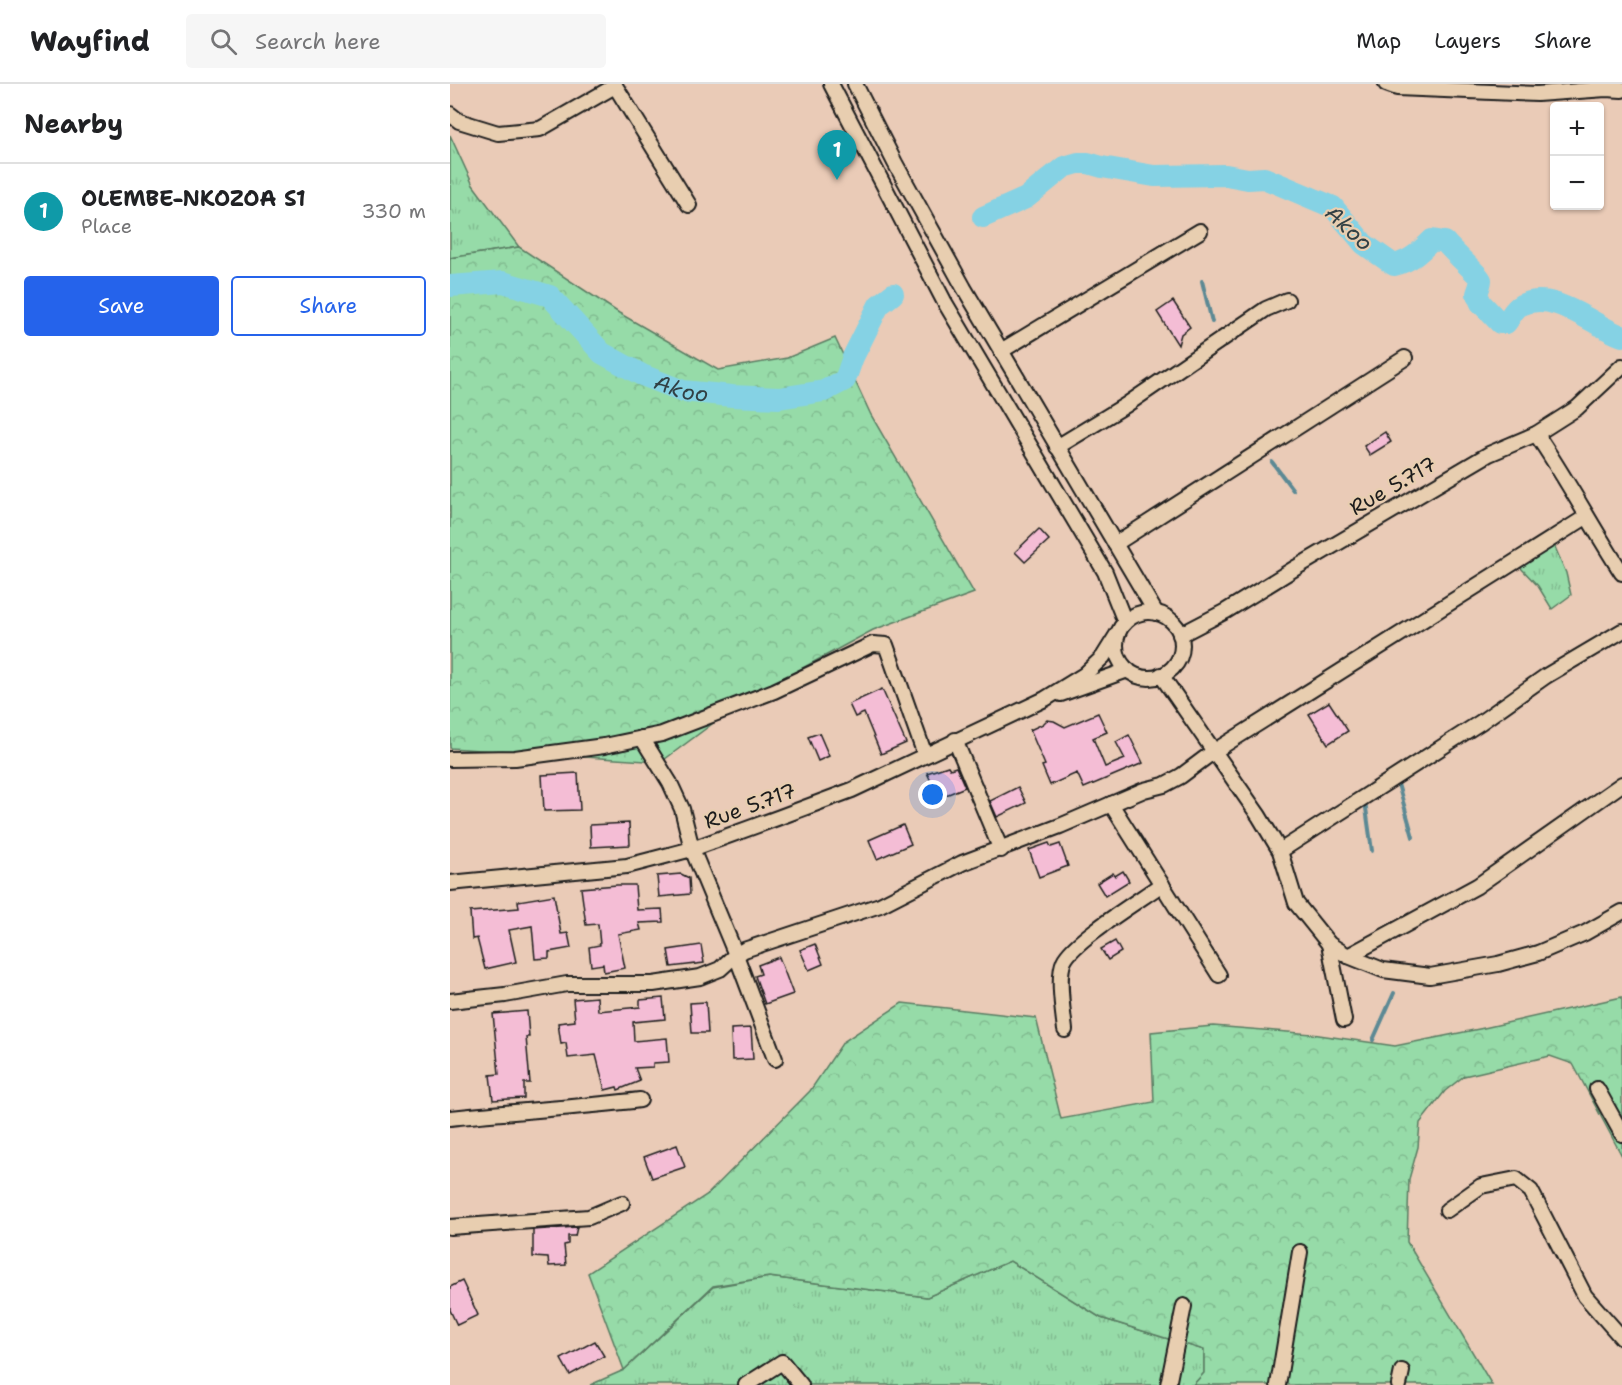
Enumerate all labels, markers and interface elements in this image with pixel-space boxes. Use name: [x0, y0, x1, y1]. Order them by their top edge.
search box: [186, 14, 606, 68]
text: Wayfind: [30, 22, 150, 60]
icon: search: [207, 25, 240, 58]
text: Search here: [255, 27, 381, 56]
text: Map: [1356, 27, 1401, 55]
text: Layers: [1434, 27, 1501, 55]
text: Share: [1534, 27, 1592, 55]
map controls: [1550, 102, 1604, 210]
button: +: [1550, 102, 1604, 156]
text: Nearby: [24, 106, 123, 141]
pin: 1: [818, 130, 856, 180]
button: −: [1550, 156, 1604, 210]
text: OLEMBE-NKOZOA S1: [81, 184, 306, 213]
text: 1: [39, 198, 48, 224]
text: 330 m: [362, 198, 426, 224]
water label: Akoo: [1319, 199, 1379, 257]
text: Place: [81, 213, 132, 239]
button: Save: [24, 276, 219, 336]
button: Share: [231, 276, 426, 336]
water label: Akoo: [650, 367, 710, 408]
street label: Rue 5.717: [1345, 450, 1441, 522]
street label: Rue 5.717: [700, 776, 800, 836]
your location: [918, 780, 947, 809]

